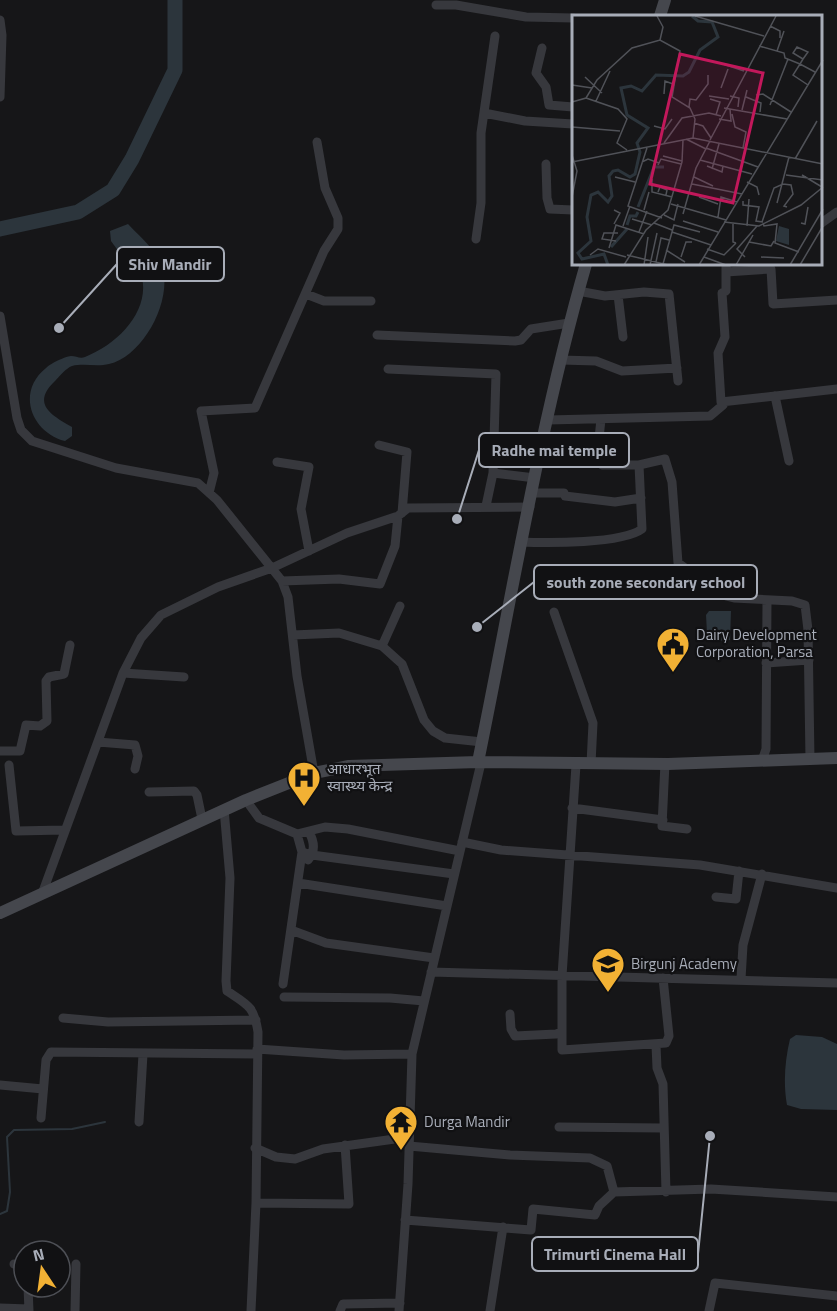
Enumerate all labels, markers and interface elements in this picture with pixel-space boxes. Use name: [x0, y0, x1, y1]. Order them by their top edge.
inset map: [572, 15, 822, 266]
callout: Shiv Mandir: [117, 247, 224, 281]
text: Shiv Mandir: [129, 252, 211, 276]
callout: Radhe mai temple: [479, 433, 629, 467]
text: Radhe mai temple: [491, 438, 617, 462]
callout: south zone secondary school: [534, 565, 757, 599]
text: south zone secondary school: [547, 570, 745, 594]
place label: Dairy Development Corporation, Parsa: [696, 623, 817, 663]
public building icon: Dairy Development Corporation, Parsa: [655, 626, 691, 673]
place label: आधारभूत स्वास्थ्य केन्द्र: [327, 757, 394, 797]
hospital icon: आधारभूत स्वास्थ्य केन्द्र: [286, 760, 322, 807]
school or university icon: Birgunj Academy: [590, 946, 626, 993]
place label: Birgunj Academy: [631, 952, 737, 975]
temple icon: Durga Mandir: [383, 1104, 419, 1151]
place label: Durga Mandir: [424, 1110, 510, 1133]
callout: Trimurti Cinema Hall: [532, 1237, 698, 1271]
north arrow: [12, 1239, 72, 1299]
text: N: [31, 1241, 47, 1267]
text: Trimurti Cinema Hall: [544, 1242, 686, 1266]

